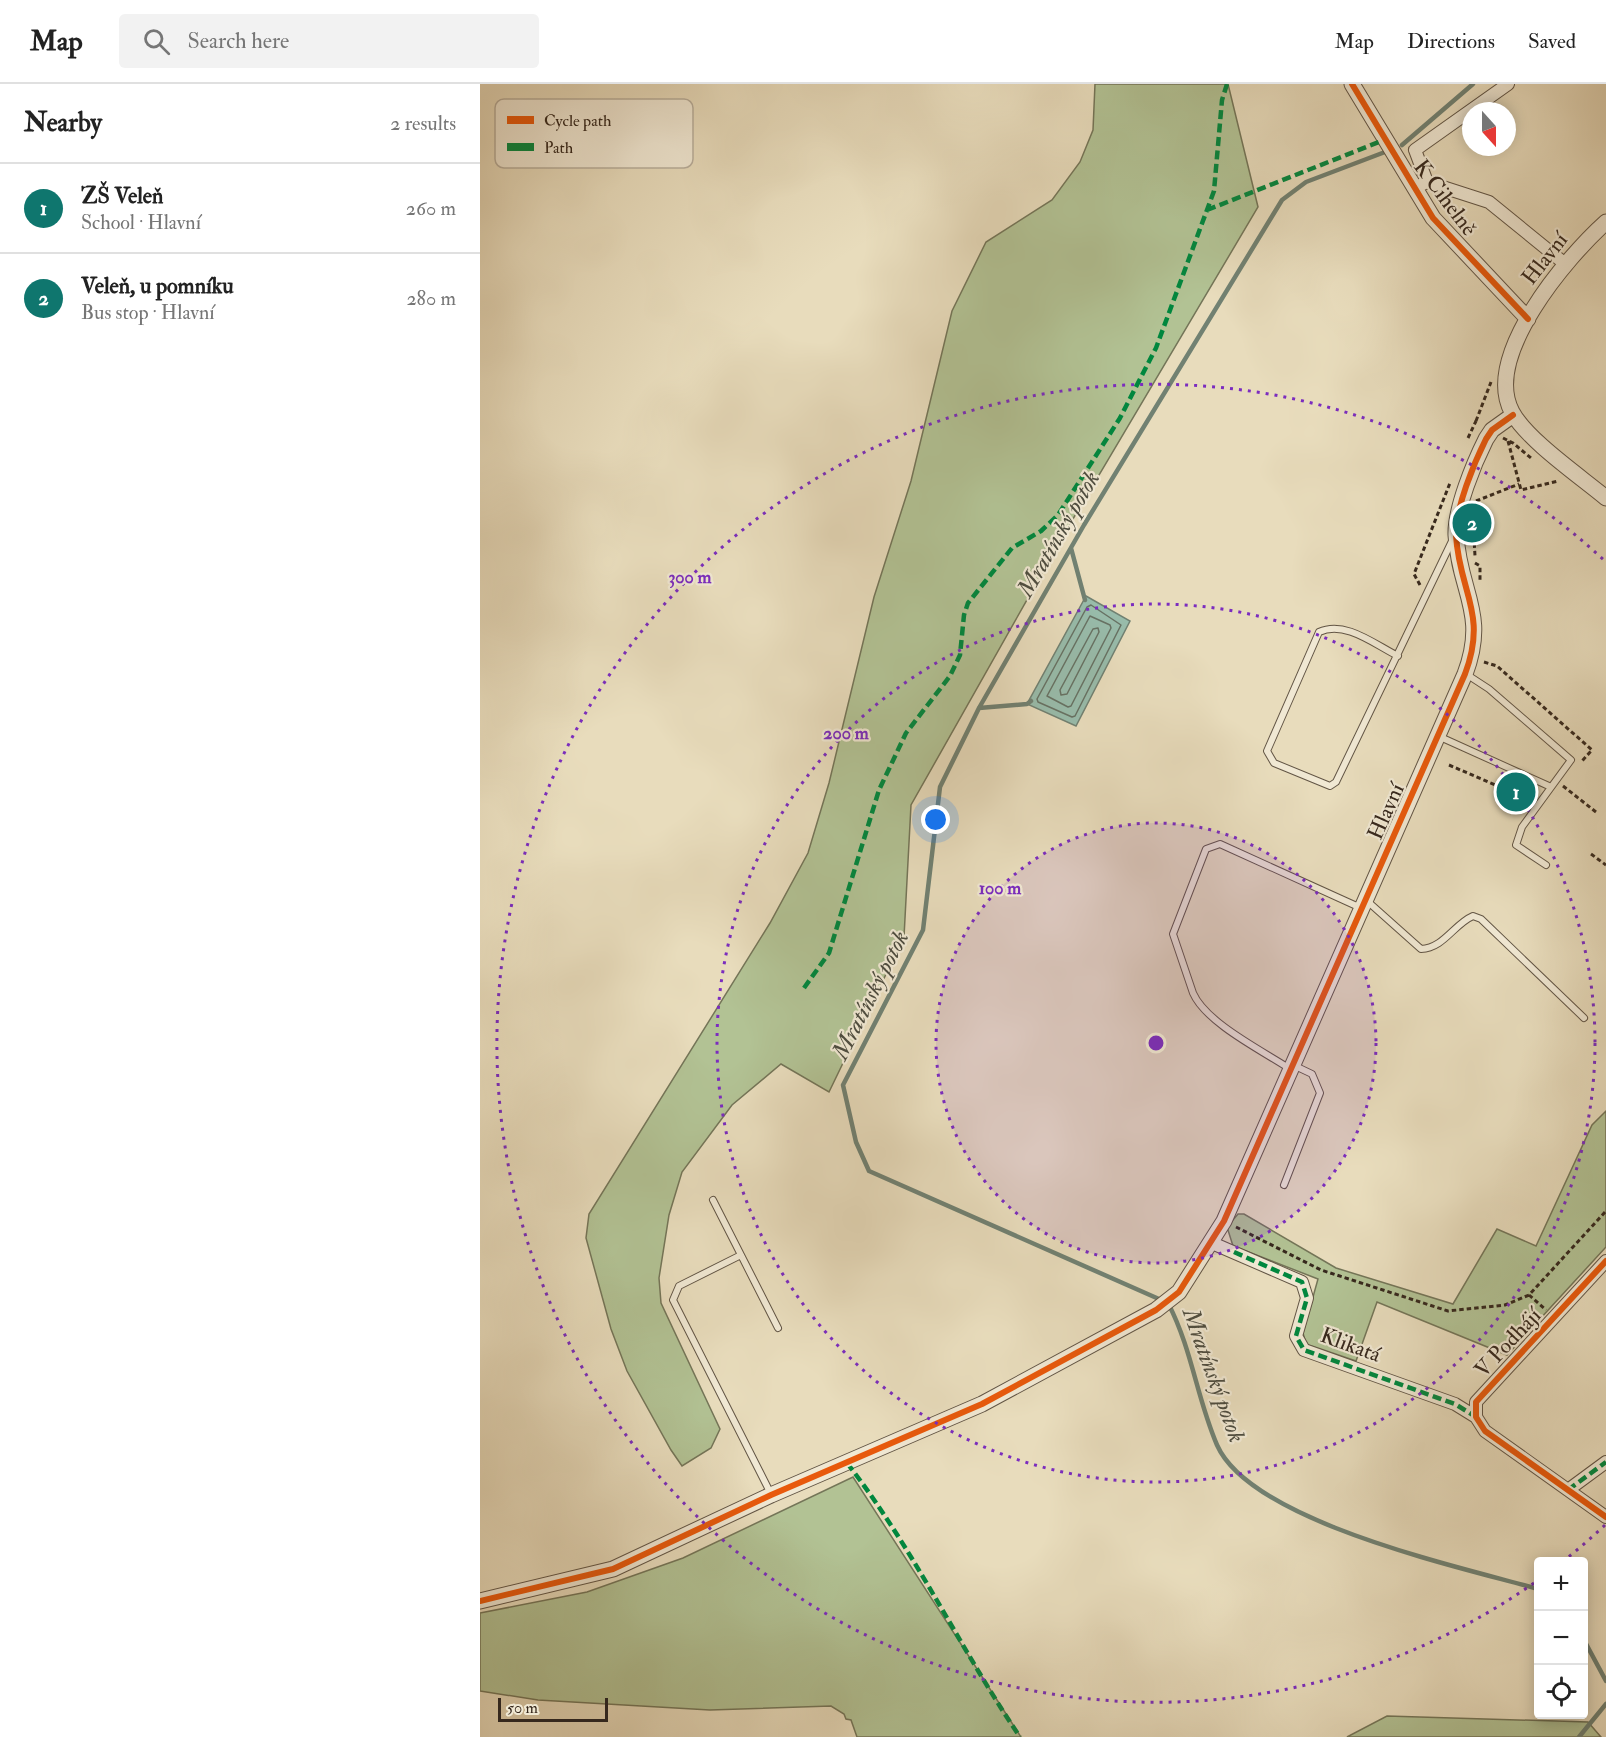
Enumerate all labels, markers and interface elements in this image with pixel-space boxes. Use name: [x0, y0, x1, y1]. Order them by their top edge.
search box: [119, 14, 539, 68]
text: Map: [30, 24, 83, 59]
icon: search: [140, 25, 173, 58]
text: Search here: [188, 27, 289, 55]
text: Map: [1334, 28, 1374, 55]
text: Directions: [1407, 28, 1495, 55]
text: Saved: [1528, 28, 1576, 55]
legend: [495, 99, 693, 168]
north arrow: [1462, 102, 1516, 156]
text: Nearby: [24, 107, 102, 139]
text: 2 results: [390, 111, 456, 136]
text: Cycle path: [544, 111, 612, 132]
text: Path: [544, 138, 574, 158]
street label: K Cihelně: [1407, 154, 1483, 241]
text: ZŠ Veleň: [81, 182, 163, 210]
text: 1: [40, 196, 47, 221]
text: 260 m: [406, 196, 456, 221]
text: School · Hlavní: [81, 210, 201, 235]
street label: Hlavní: [1516, 225, 1575, 291]
text: Veleň, u pomníku: [81, 272, 234, 300]
text: 2: [38, 286, 49, 311]
text: 280 m: [406, 286, 456, 311]
text: Bus stop · Hlavní: [81, 300, 215, 325]
water label: Mratínský potok: [1009, 465, 1107, 605]
pin: 2: [1452, 500, 1492, 546]
text: 300 m: [668, 566, 713, 589]
text: 200 m: [823, 722, 870, 745]
pin: 1: [1496, 770, 1536, 814]
street label: Hlavní: [1361, 777, 1412, 844]
your location: [921, 805, 950, 834]
text: 100 m: [979, 877, 1022, 900]
water label: Mratínský potok: [824, 925, 916, 1067]
centre of rings: [1146, 1033, 1166, 1053]
street label: V Podhájí: [1468, 1300, 1549, 1383]
water label: Mratínský potok: [1174, 1302, 1252, 1447]
street label: Klikatá: [1317, 1321, 1386, 1369]
map controls: [1534, 1557, 1588, 1719]
button: +: [1534, 1557, 1588, 1611]
button: −: [1534, 1611, 1588, 1665]
button: locate: [1534, 1665, 1588, 1719]
scale bar: [498, 1695, 608, 1722]
text: 50 m: [507, 1698, 538, 1718]

